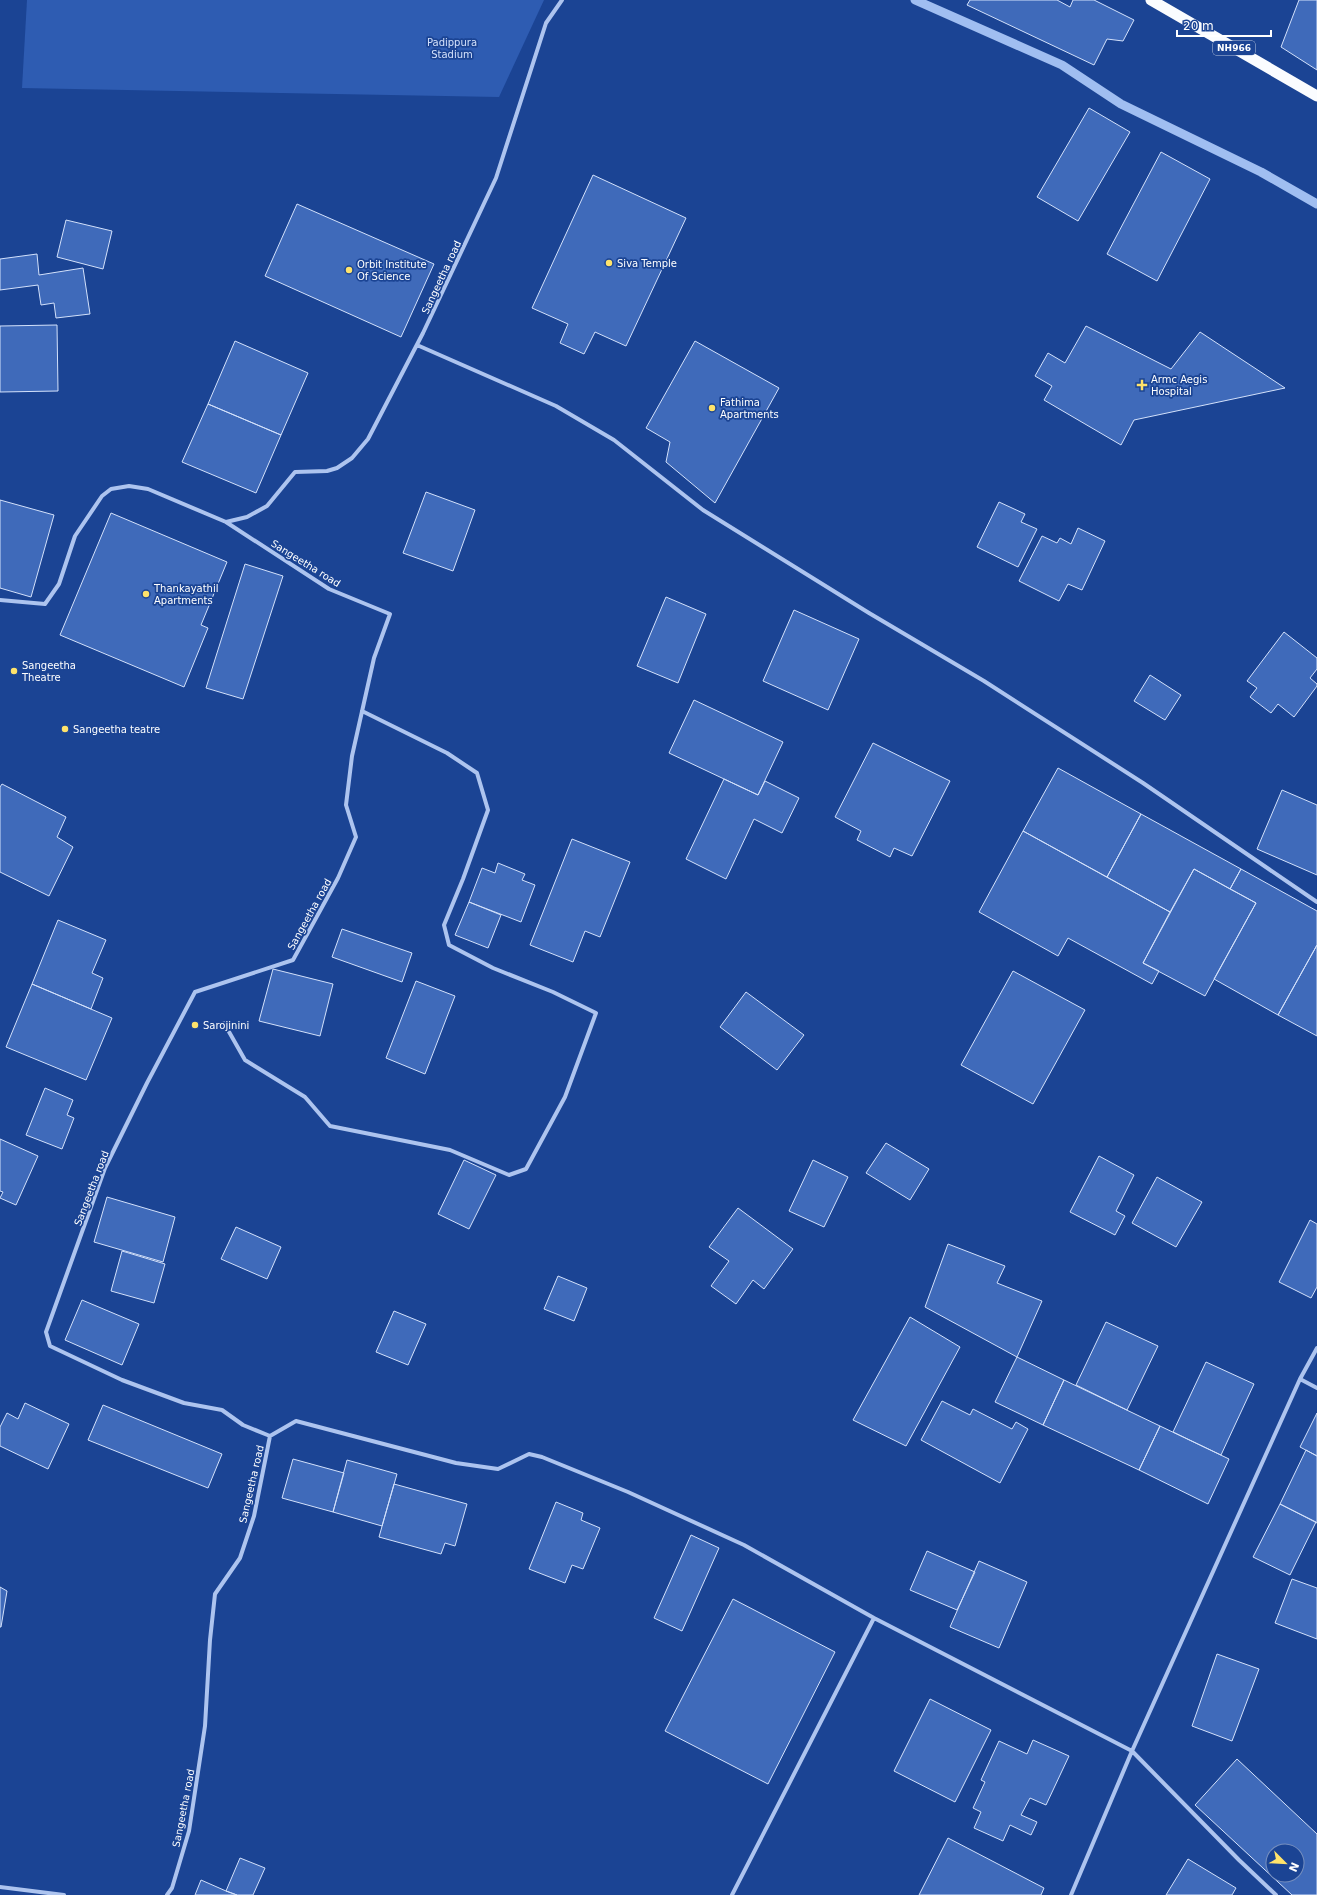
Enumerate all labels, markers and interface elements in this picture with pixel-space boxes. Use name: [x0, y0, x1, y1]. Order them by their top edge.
scale bar: [1177, 12, 1271, 38]
text: 20 m: [1183, 19, 1214, 33]
park label: Padippura Stadium: [427, 37, 477, 60]
road number: NH966: [1213, 41, 1255, 55]
street label: Sangeetha road: [420, 239, 463, 316]
marker: Siva Temple: [604, 258, 614, 268]
place label: Siva Temple: [617, 258, 677, 269]
place label: Orbit Institute Of Science: [357, 259, 427, 282]
marker: Orbit Institute Of Science: [344, 265, 354, 275]
place label: Armc Aegis Hospital: [1151, 374, 1207, 397]
marker: Armc Aegis Hospital: [1136, 379, 1148, 391]
place label: Fathima Apartments: [720, 397, 779, 420]
marker: Fathima Apartments: [707, 403, 717, 413]
street label: Sangeetha road: [269, 538, 342, 589]
place label: Thankayathil Apartments: [153, 583, 219, 606]
marker: Thankayathil Apartments: [141, 589, 151, 599]
place label: Sangeetha Theatre: [21, 660, 76, 683]
marker: Sangeetha Theatre: [9, 666, 19, 676]
marker: Sangeetha teatre: [60, 724, 70, 734]
place label: Sangeetha teatre: [73, 724, 160, 735]
street label: Sangeetha road: [285, 877, 334, 952]
marker: Sarojinini: [190, 1020, 200, 1030]
place label: Sarojinini: [203, 1020, 249, 1031]
street label: Sangeetha road: [72, 1149, 111, 1227]
street label: Sangeetha road: [237, 1444, 266, 1524]
street label: Sangeetha road: [171, 1768, 196, 1848]
north arrow: [1265, 1843, 1305, 1883]
text: N: [1286, 1860, 1301, 1874]

